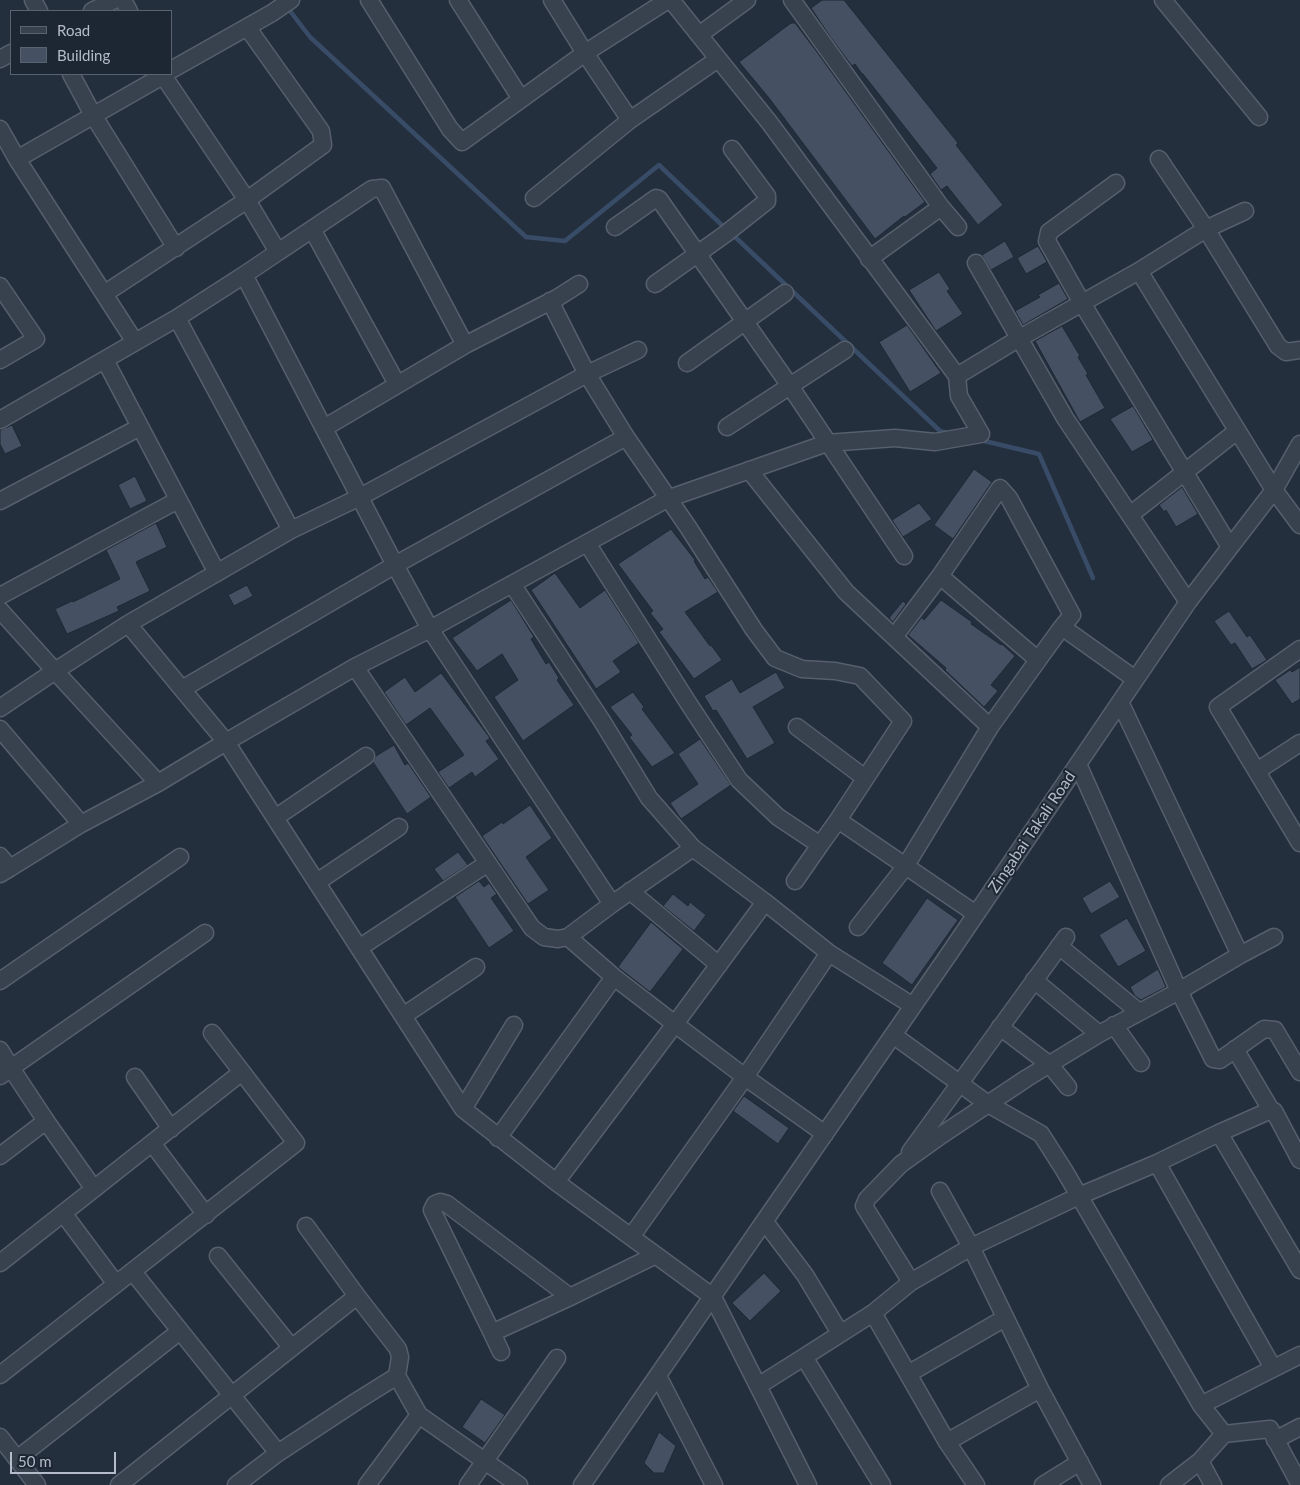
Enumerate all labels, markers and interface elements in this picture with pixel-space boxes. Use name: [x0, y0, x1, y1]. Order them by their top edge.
legend: [10, 10, 172, 75]
text: Road: [57, 21, 90, 39]
text: Building: [57, 46, 110, 64]
street label: Zingabai Takali Road: [984, 768, 1080, 896]
scale bar: [12, 1442, 119, 1474]
text: 50 m: [18, 1452, 52, 1470]

